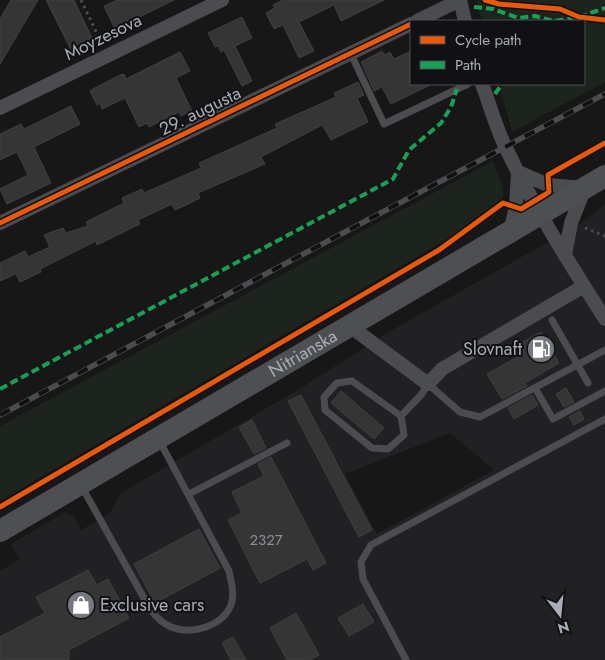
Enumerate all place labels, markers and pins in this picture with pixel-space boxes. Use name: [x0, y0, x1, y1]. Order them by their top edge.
fuel station icon: Slovnaft: [526, 334, 556, 364]
place label: Slovnaft: [463, 336, 523, 362]
shop icon: Exclusive cars: [66, 590, 96, 620]
place label: Exclusive cars: [100, 592, 204, 618]

